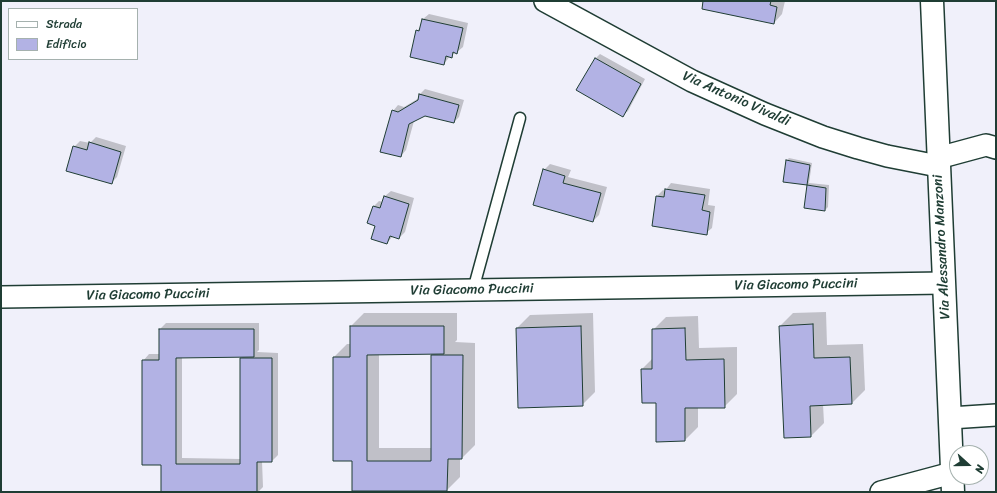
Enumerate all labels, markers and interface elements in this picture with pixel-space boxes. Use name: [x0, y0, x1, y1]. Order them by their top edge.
legend: [8, 8, 138, 60]
text: Strada: [46, 13, 82, 35]
text: Edificio: [46, 33, 86, 55]
street label: Via Antonio Vivaldi: [680, 68, 792, 130]
street label: Via Alessandro Manzoni: [930, 174, 954, 320]
street label: Via Giacomo Puccini: [734, 276, 858, 294]
street label: Via Giacomo Puccini: [410, 281, 534, 299]
street label: Via Giacomo Puccini: [86, 286, 210, 304]
north arrow: [949, 445, 989, 485]
text: N: [970, 462, 990, 476]

